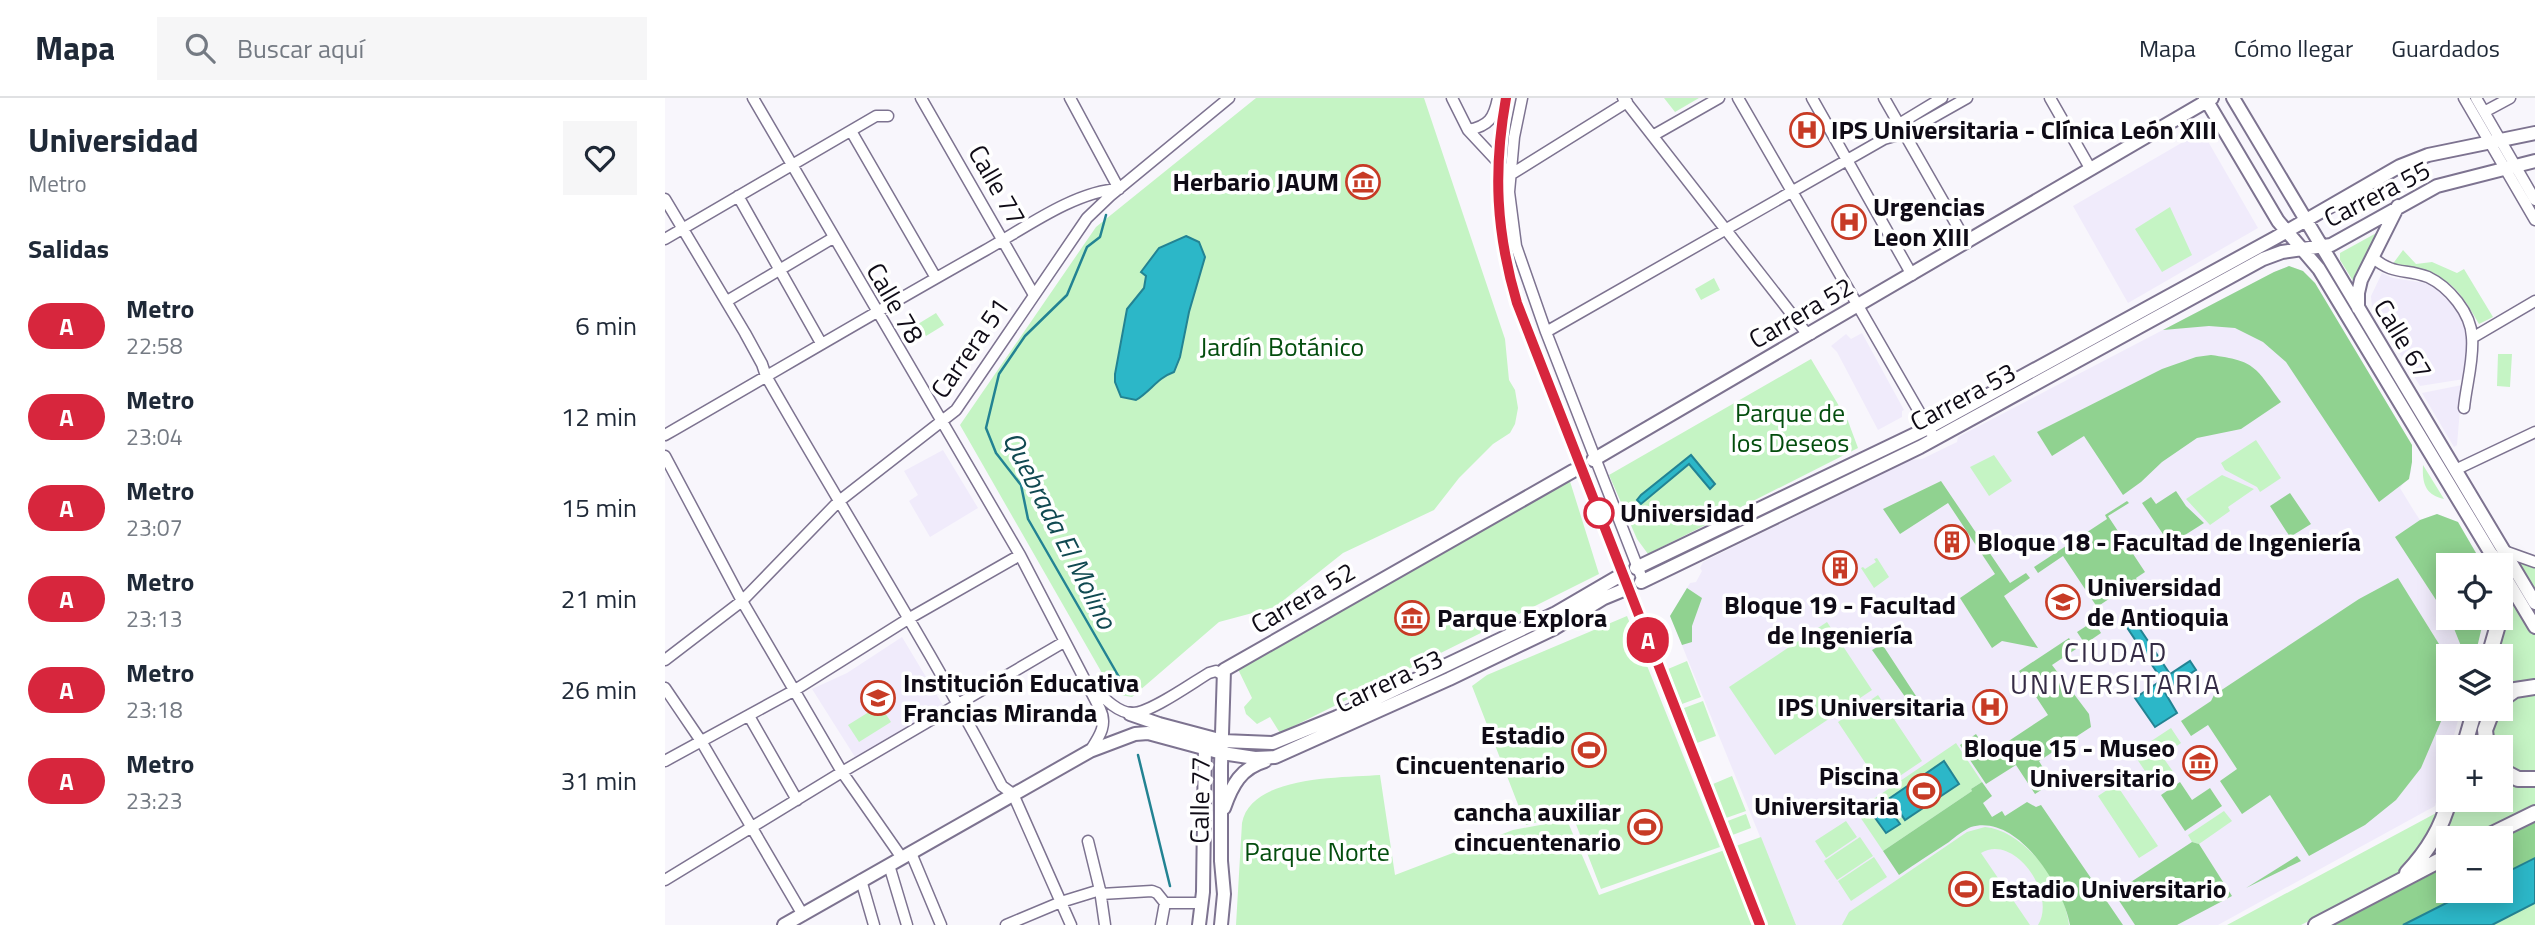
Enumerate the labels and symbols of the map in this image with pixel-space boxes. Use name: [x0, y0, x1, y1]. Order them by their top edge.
place label: IPS Universitaria - Clínica León XIII: [1831, 110, 2217, 149]
hospital icon: IPS Universitaria - Clínica León XIII: [1788, 111, 1826, 149]
street label: Calle 77: [959, 137, 1036, 232]
street label: Carrera 55: [2317, 150, 2437, 237]
place label: Herbario JAUM: [1173, 162, 1339, 201]
museum icon: Herbario JAUM: [1344, 163, 1382, 201]
place label: Urgencias Leon XIII: [1873, 187, 1985, 256]
hospital icon: Urgencias Leon XIII: [1830, 203, 1868, 241]
street label: Calle 78: [857, 255, 934, 350]
street label: Carrera 52: [1741, 267, 1860, 358]
street label: Carrera 51: [921, 289, 1019, 406]
street label: Calle 67: [2364, 291, 2443, 386]
park label: Jardín Botánico: [1200, 327, 1364, 366]
street label: Carrera 53: [1903, 352, 2023, 441]
park label: Parque de los Deseos: [1731, 393, 1849, 462]
water label: Quebrada El Molino: [992, 424, 1129, 637]
place label: Universidad: [1620, 493, 1754, 532]
marker: Universidad: [1584, 498, 1614, 528]
place label: Bloque 18 - Facultad de Ingeniería: [1977, 522, 2361, 561]
building icon: Bloque 18 - Facultad de Ingeniería: [1933, 523, 1971, 561]
building icon: Bloque 19 - Facultad de Ingeniería: [1821, 549, 1859, 587]
street label: Carrera 52: [1243, 552, 1362, 643]
place label: Universidad de Antioquia: [2087, 567, 2229, 636]
school or university icon: Universidad de Antioquia: [2044, 583, 2082, 621]
place label: Bloque 19 - Facultad de Ingeniería: [1724, 585, 1956, 654]
place label: Parque Explora: [1437, 598, 1607, 637]
museum icon: Parque Explora: [1393, 599, 1431, 637]
line badge: A: [1625, 617, 1671, 663]
district label: CIUDAD UNIVERSITARIA: [2010, 630, 2222, 705]
street label: Carrera 53: [1328, 639, 1449, 723]
place label: Institución Educativa Francias Miranda: [903, 663, 1139, 732]
school or university icon: Institución Educativa Francias Miranda: [859, 679, 897, 717]
place label: IPS Universitaria: [1777, 687, 1965, 726]
hospital icon: IPS Universitaria: [1971, 688, 2009, 726]
place label: Estadio Cincuentenario: [1396, 715, 1565, 784]
place label: Bloque 15 - Museo Universitario: [1964, 728, 2175, 797]
sports icon: Estadio Cincuentenario: [1570, 731, 1608, 769]
museum icon: Bloque 15 - Museo Universitario: [2181, 744, 2219, 782]
street label: Calle 77: [1179, 756, 1220, 844]
place label: Piscina Universitaria: [1754, 756, 1899, 825]
sports icon: Piscina Universitaria: [1905, 772, 1943, 810]
place label: cancha auxiliar cincuentenario: [1453, 792, 1621, 861]
sports icon: cancha auxiliar cincuentenario: [1626, 808, 1664, 846]
park label: Parque Norte: [1244, 832, 1390, 871]
place label: Estadio Universitario: [1991, 869, 2227, 908]
sports icon: Estadio Universitario: [1947, 870, 1985, 908]

